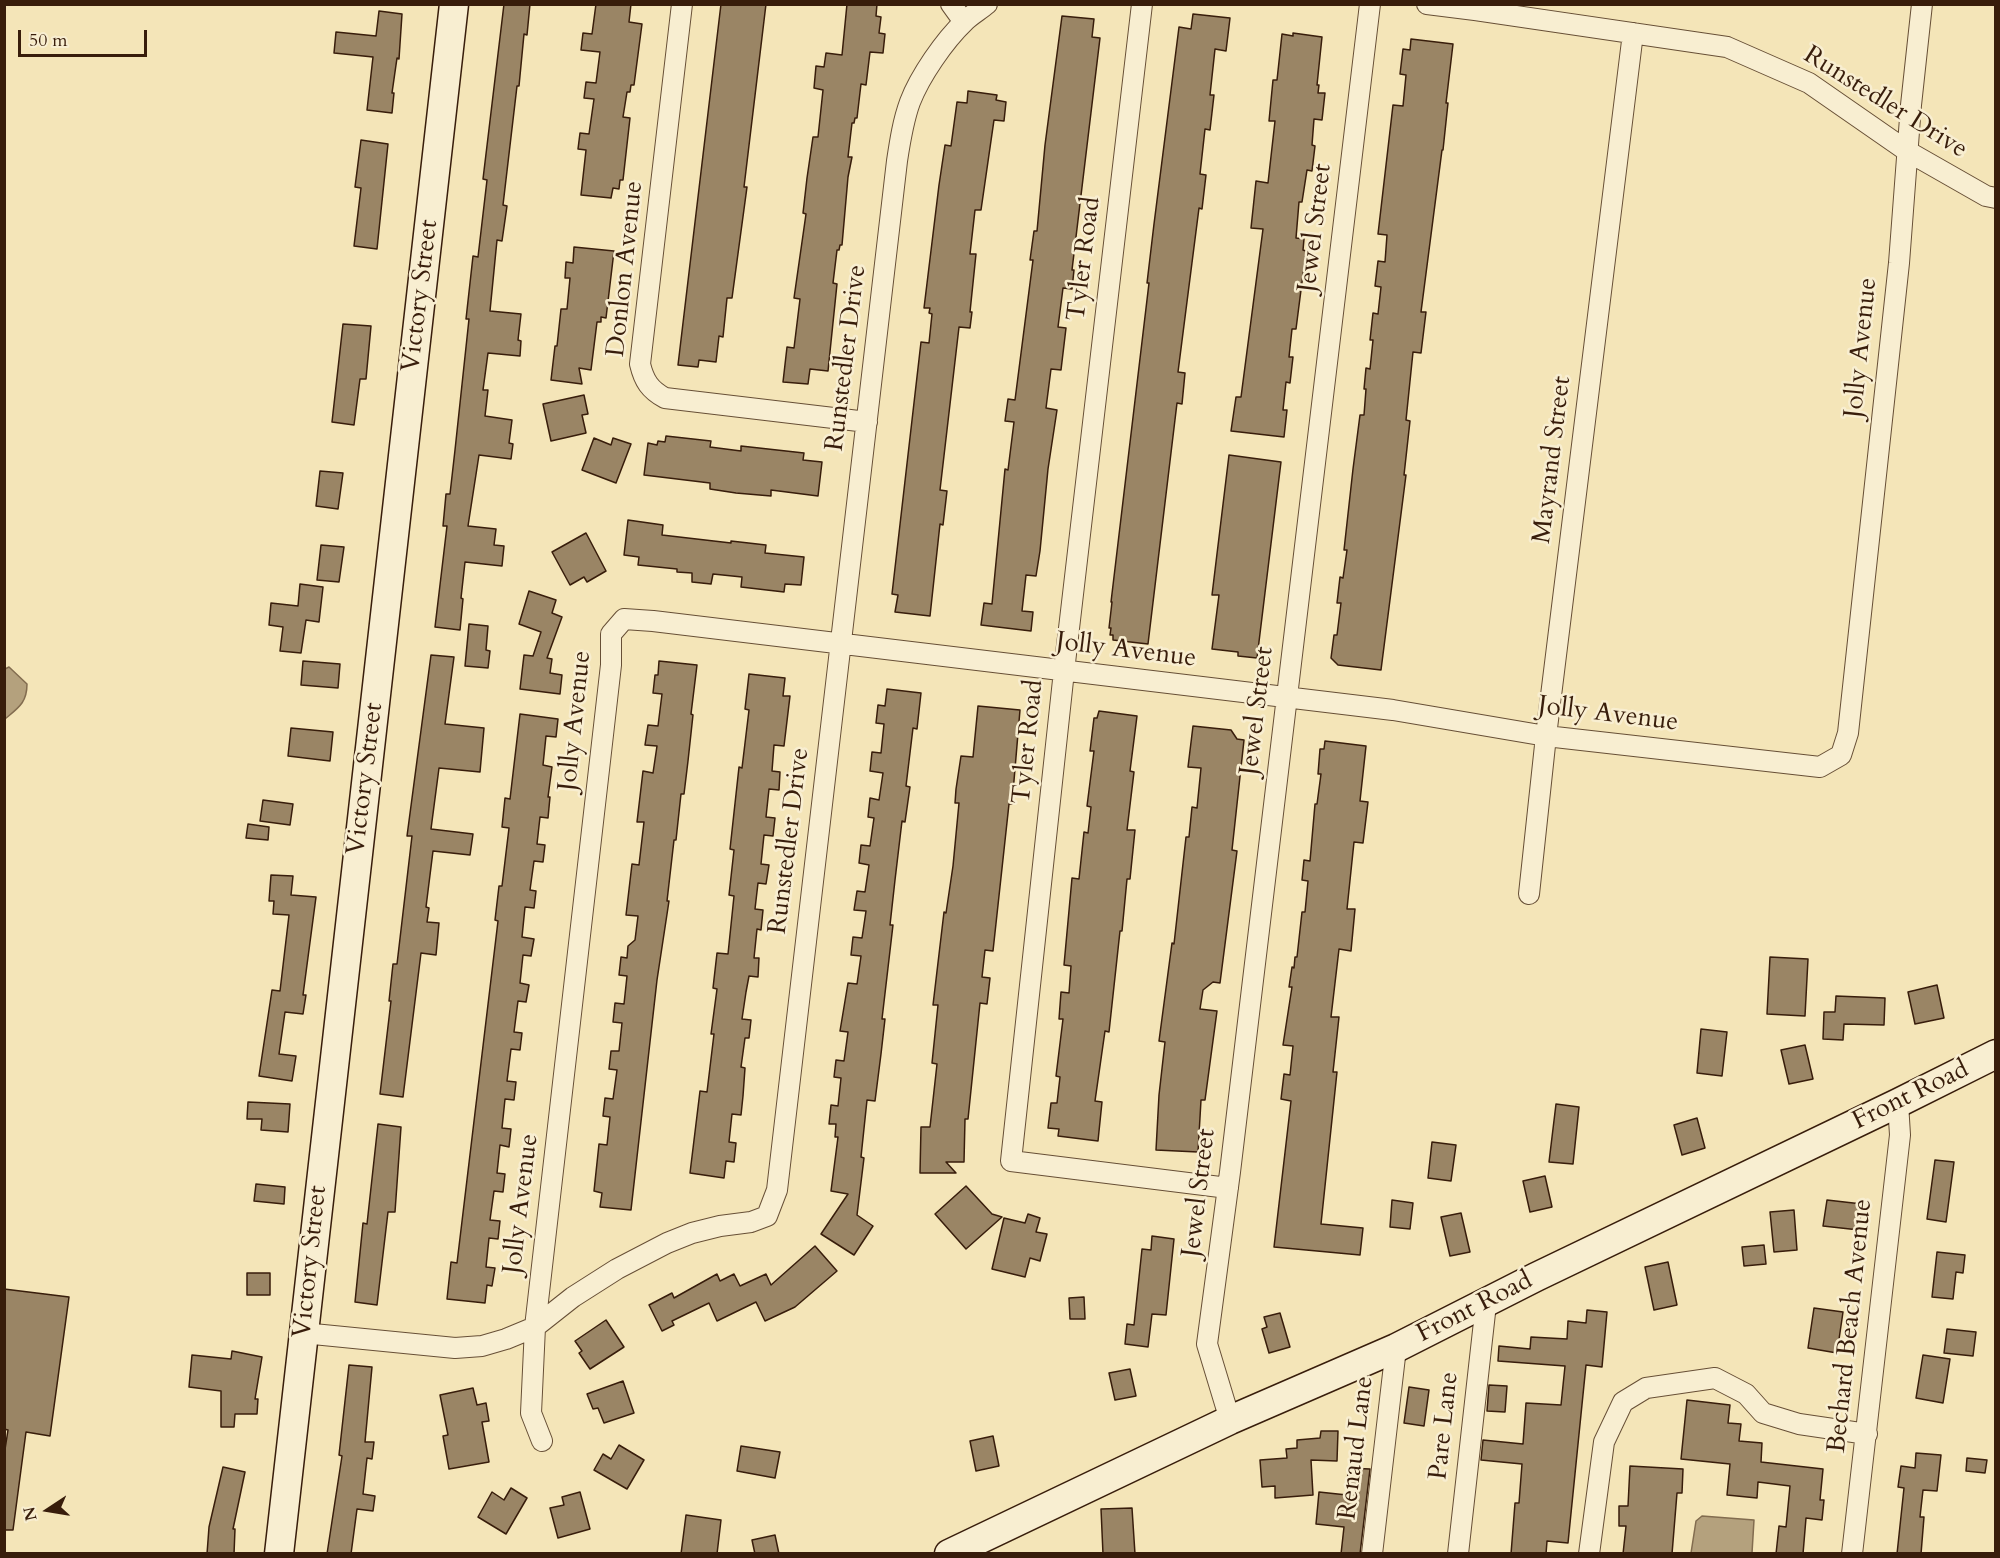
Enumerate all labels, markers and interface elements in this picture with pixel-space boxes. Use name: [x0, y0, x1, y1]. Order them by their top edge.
scale bar: [21, 18, 150, 56]
text: 50 m: [29, 28, 68, 53]
street label: Runstedler Drive: [1797, 40, 1973, 166]
street label: Jewel Street: [1293, 162, 1339, 294]
street label: Donlon Avenue: [601, 180, 651, 358]
street label: Tyler Road: [1062, 195, 1108, 323]
street label: Victory Street: [396, 218, 446, 374]
street label: Runstedler Drive: [820, 263, 874, 453]
street label: Jolly Avenue: [1839, 276, 1885, 420]
street label: Mayrand Street: [1527, 375, 1579, 545]
street label: Jolly Avenue: [1054, 627, 1198, 675]
street label: Jewel Street: [1235, 645, 1281, 777]
street label: Jolly Avenue: [553, 649, 599, 793]
street label: Tyler Road: [1007, 678, 1051, 806]
street label: Jolly Avenue: [1536, 691, 1680, 739]
street label: Victory Street: [341, 701, 391, 857]
street label: Runstedler Drive: [763, 746, 817, 936]
street label: Front Road: [1848, 1054, 1974, 1138]
street label: Jewel Street: [1177, 1127, 1223, 1259]
street label: Jolly Avenue: [498, 1132, 546, 1276]
street label: Victory Street: [287, 1184, 335, 1340]
street label: Bechard Beach Avenue: [1822, 1197, 1880, 1455]
street label: Front Road: [1412, 1266, 1538, 1350]
street label: Pare Lane: [1424, 1370, 1466, 1482]
street label: Renaud Lane: [1333, 1374, 1381, 1522]
north arrow: [18, 1480, 78, 1540]
text: N: [18, 1505, 43, 1523]

